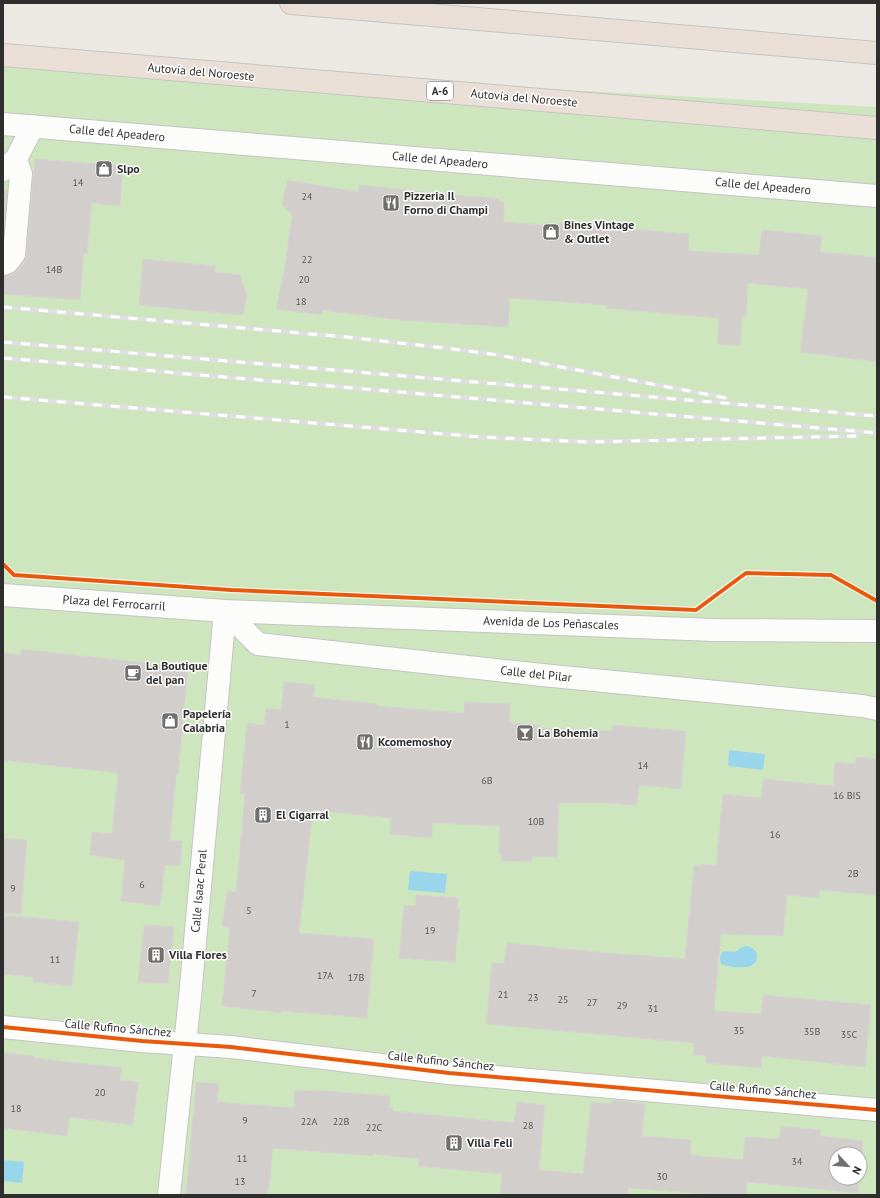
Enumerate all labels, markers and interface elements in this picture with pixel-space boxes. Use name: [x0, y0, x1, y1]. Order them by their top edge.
street label: Autovía del Noroeste: [147, 59, 255, 84]
road number: A-6: [427, 82, 453, 100]
street label: Autovía del Noroeste: [470, 85, 578, 110]
street label: Calle del Apeadero: [68, 121, 166, 144]
street label: Calle del Apeadero: [391, 148, 489, 171]
shop icon: Slpo: [94, 159, 114, 179]
place label: Slpo: [117, 161, 140, 176]
street label: Calle del Apeadero: [714, 174, 812, 197]
house number: 14: [73, 176, 84, 189]
place label: Pizzeria Il Forno di Champi: [404, 188, 488, 217]
house number: 24: [302, 190, 313, 203]
restaurant icon: Pizzeria Il Forno di Champi: [381, 193, 401, 213]
place label: Bines Vintage & Outlet: [564, 217, 634, 246]
shop icon: Bines Vintage & Outlet: [541, 222, 561, 242]
house number: 22: [302, 253, 312, 266]
house number: 14B: [46, 263, 63, 276]
house number: 20: [299, 273, 310, 286]
house number: 18: [296, 295, 306, 308]
street label: Plaza del Ferrocarril: [62, 591, 166, 614]
street label: Avenida de Los Peñascales: [483, 613, 619, 632]
place label: La Boutique del pan: [146, 658, 208, 687]
street label: Calle del Pilar: [500, 662, 572, 685]
cafe icon: La Boutique del pan: [123, 663, 143, 683]
place label: Papelería Calabria: [183, 706, 231, 735]
shop icon: Papelería Calabria: [160, 711, 180, 731]
house number: 1: [284, 718, 290, 731]
bar icon: La Bohemia: [515, 723, 535, 743]
place label: La Bohemia: [538, 725, 598, 740]
restaurant icon: Kcomemoshoy: [355, 732, 375, 752]
place label: Kcomemoshoy: [378, 734, 452, 749]
house number: 14: [638, 759, 649, 772]
house number: 6B: [481, 774, 493, 787]
house number: 16 BIS: [833, 789, 861, 802]
building icon: El Cigarral: [253, 805, 273, 825]
place label: El Cigarral: [276, 807, 329, 822]
house number: 10B: [528, 815, 545, 828]
house number: 16: [770, 828, 780, 841]
street label: Calle Isaac Peral: [187, 848, 210, 933]
house number: 2B: [847, 867, 859, 880]
house number: 6: [139, 878, 145, 891]
house number: 9: [10, 882, 16, 895]
house number: 5: [246, 904, 252, 917]
house number: 19: [425, 924, 435, 937]
building icon: Villa Flores: [146, 945, 166, 965]
place label: Villa Flores: [168, 947, 227, 962]
house number: 11: [50, 953, 60, 966]
house number: 17A: [317, 969, 333, 982]
house number: 17B: [348, 971, 365, 984]
house number: 7: [251, 987, 257, 1000]
house number: 21: [498, 988, 508, 1001]
house number: 23: [528, 991, 538, 1004]
house number: 25: [558, 993, 568, 1006]
house number: 27: [587, 996, 597, 1009]
house number: 29: [617, 999, 627, 1012]
house number: 31: [648, 1002, 658, 1015]
street label: Calle Rufino Sánchez: [64, 1015, 172, 1040]
house number: 35: [734, 1024, 744, 1037]
house number: 35B: [804, 1025, 821, 1038]
house number: 35C: [841, 1028, 858, 1041]
street label: Calle Rufino Sánchez: [387, 1047, 495, 1074]
street label: Calle Rufino Sánchez: [709, 1077, 817, 1102]
house number: 20: [95, 1086, 106, 1099]
house number: 18: [11, 1102, 21, 1115]
house number: 9: [242, 1114, 248, 1127]
house number: 22A: [301, 1115, 318, 1128]
house number: 22B: [333, 1115, 350, 1128]
house number: 28: [523, 1119, 533, 1132]
house number: 22C: [366, 1121, 383, 1134]
building icon: Villa Feli: [444, 1133, 464, 1153]
place label: Villa Feli: [466, 1135, 512, 1150]
north arrow: [828, 1146, 868, 1186]
house number: 11: [237, 1152, 247, 1165]
house number: 34: [792, 1155, 803, 1168]
text: N: [849, 1164, 865, 1177]
house number: 30: [657, 1170, 668, 1183]
house number: 13: [235, 1175, 245, 1188]

